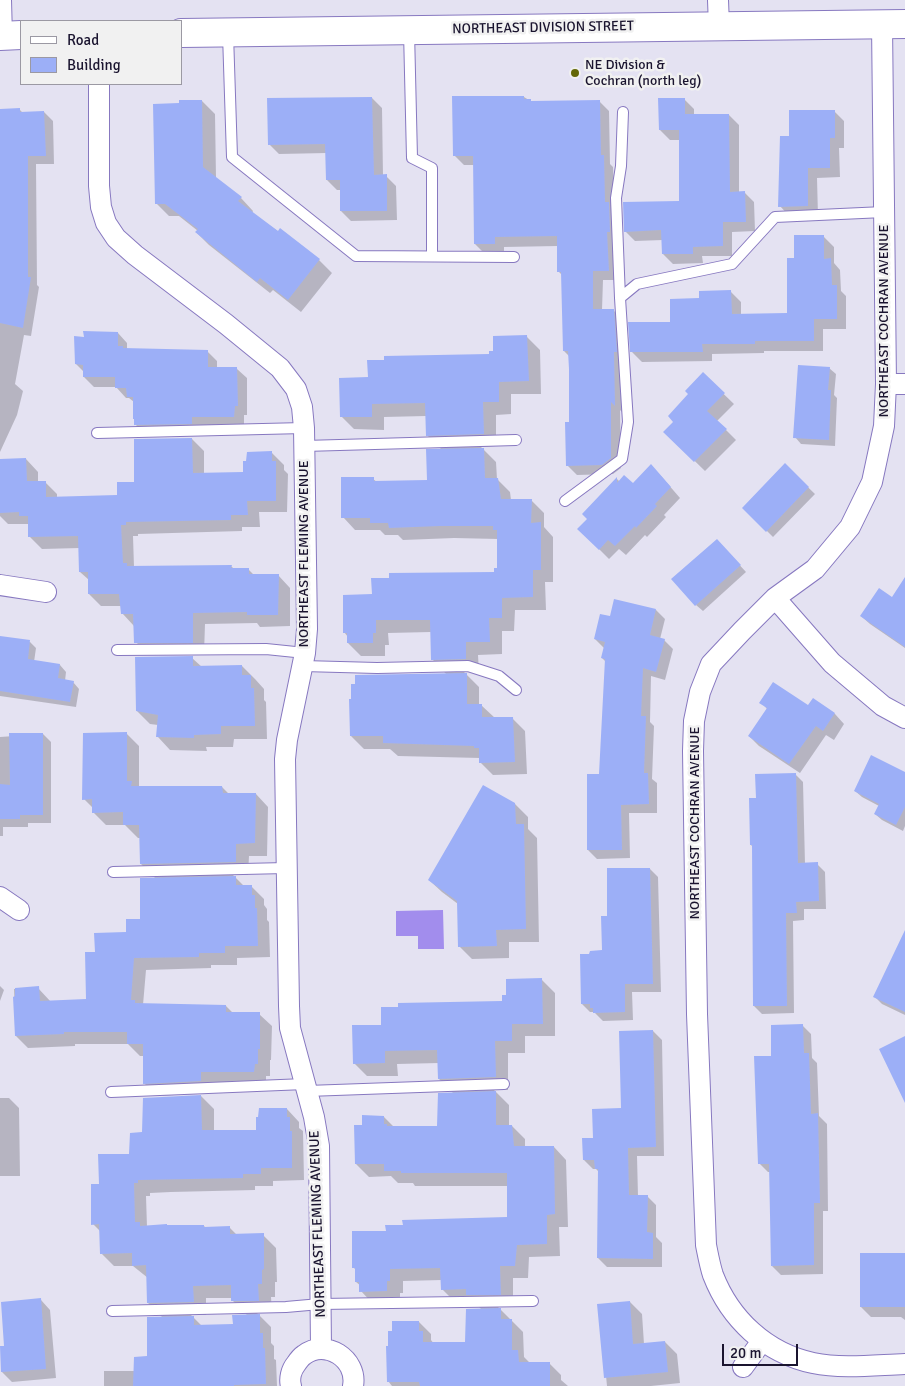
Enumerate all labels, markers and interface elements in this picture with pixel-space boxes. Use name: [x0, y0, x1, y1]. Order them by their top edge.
street label: NORTHEAST DIVISION STREET: [452, 18, 634, 38]
legend: [20, 20, 182, 85]
text: Road: [67, 31, 99, 49]
text: Building: [67, 56, 121, 74]
place label: NE Division & Cochran (north leg): [585, 57, 701, 90]
marker: NE Division & Cochran (north leg): [569, 67, 581, 79]
street label: NORTHEAST COCHRAN AVENUE: [876, 225, 892, 417]
street label: NORTHEAST FLEMING AVENUE: [296, 460, 312, 648]
street label: NORTHEAST COCHRAN AVENUE: [687, 727, 703, 919]
street label: NORTHEAST FLEMING AVENUE: [306, 1130, 330, 1318]
scale bar: [725, 1334, 801, 1366]
text: 20 m: [730, 1344, 761, 1362]

